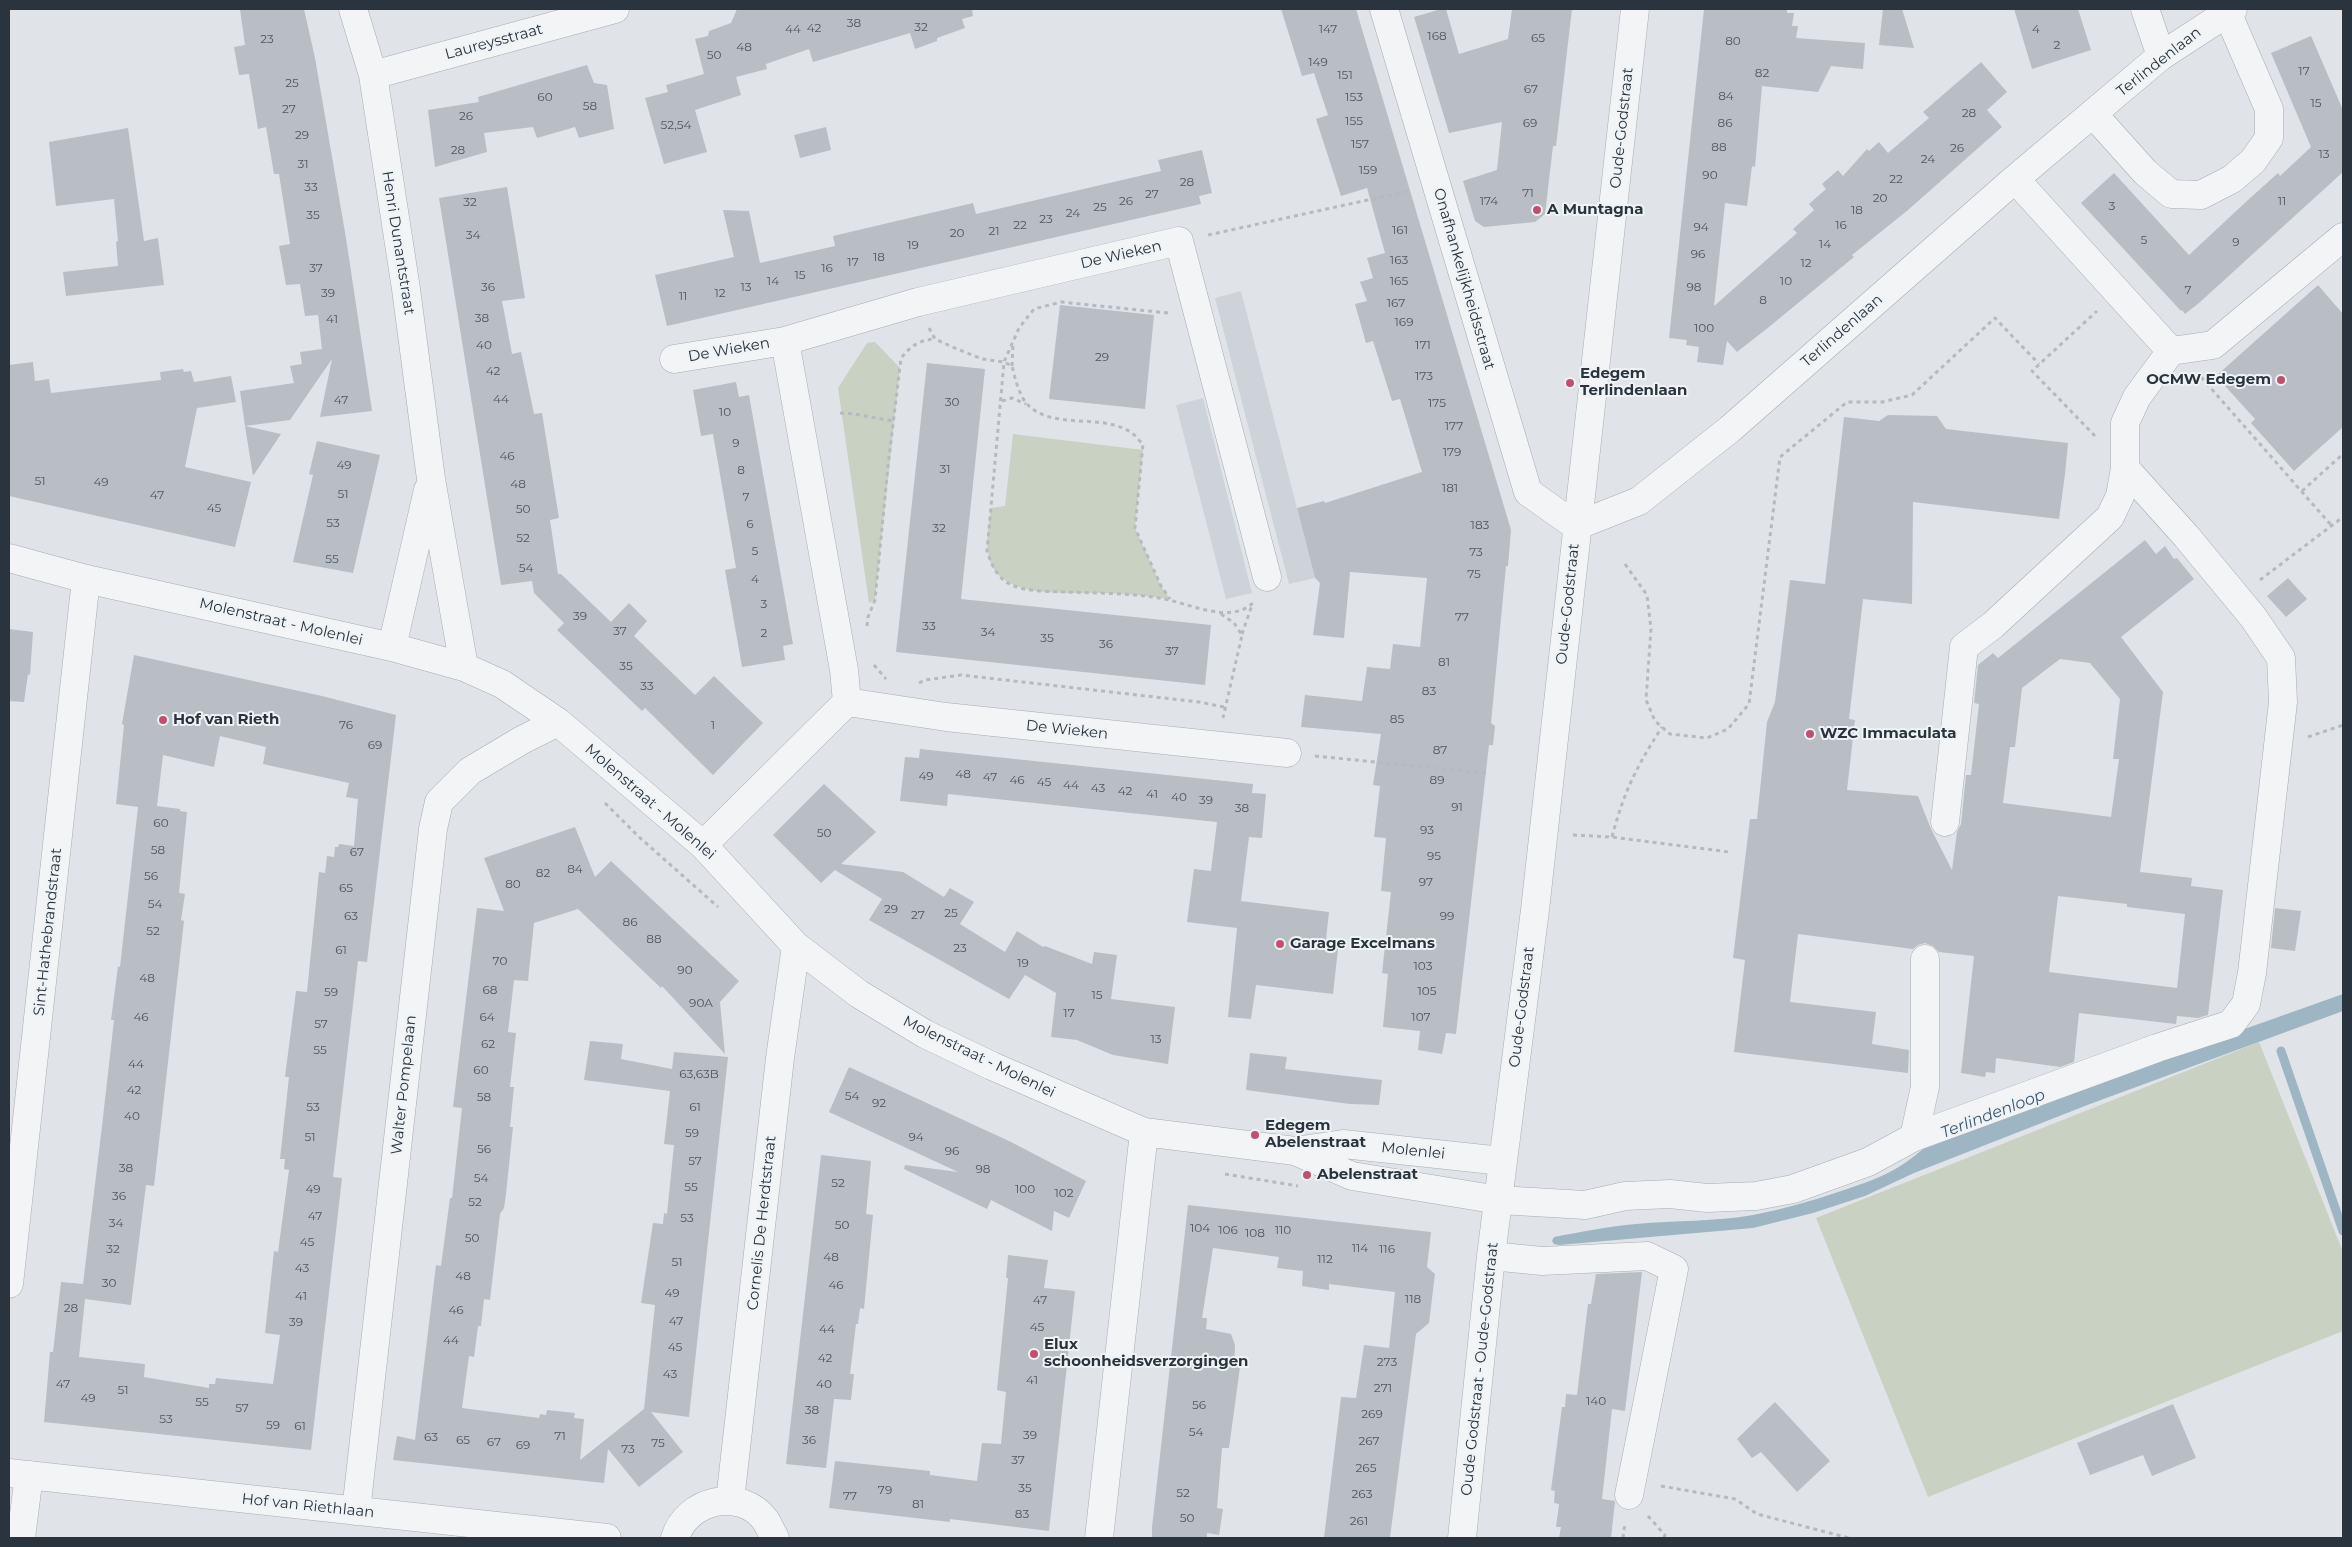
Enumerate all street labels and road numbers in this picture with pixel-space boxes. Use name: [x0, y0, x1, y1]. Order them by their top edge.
street label: Laureysstraat: [443, 20, 545, 64]
street label: Terlindenlaan: [2113, 23, 2205, 101]
street label: Oude-Godstraat: [1607, 67, 1637, 189]
street label: Henri Dunantstraat: [378, 170, 418, 316]
street label: Onafhankelijkheidsstraat: [1429, 186, 1499, 372]
street label: De Wieken: [1079, 237, 1163, 273]
street label: Terlindenlaan: [1798, 291, 1886, 371]
street label: De Wieken: [687, 334, 771, 366]
street label: Oude-Godstraat: [1553, 543, 1583, 665]
street label: Molenstraat - Molenlei: [197, 594, 365, 650]
street label: De Wieken: [1025, 717, 1109, 743]
street label: Molenstraat - Molenlei: [581, 740, 719, 864]
street label: Sint-Hathebrandstraat: [30, 847, 66, 1017]
street label: Oude-Godstraat: [1506, 946, 1538, 1068]
street label: Molenstraat - Molenlei: [900, 1012, 1058, 1102]
street label: Walter Pompelaan: [388, 1014, 420, 1156]
street label: Cornelis De Herdtstraat: [744, 1135, 780, 1311]
street label: Molenlei: [1380, 1139, 1446, 1163]
street label: Oude Godstraat - Oude-Godstraat: [1458, 1241, 1502, 1497]
street label: Hof van Riethlaan: [241, 1490, 375, 1522]

